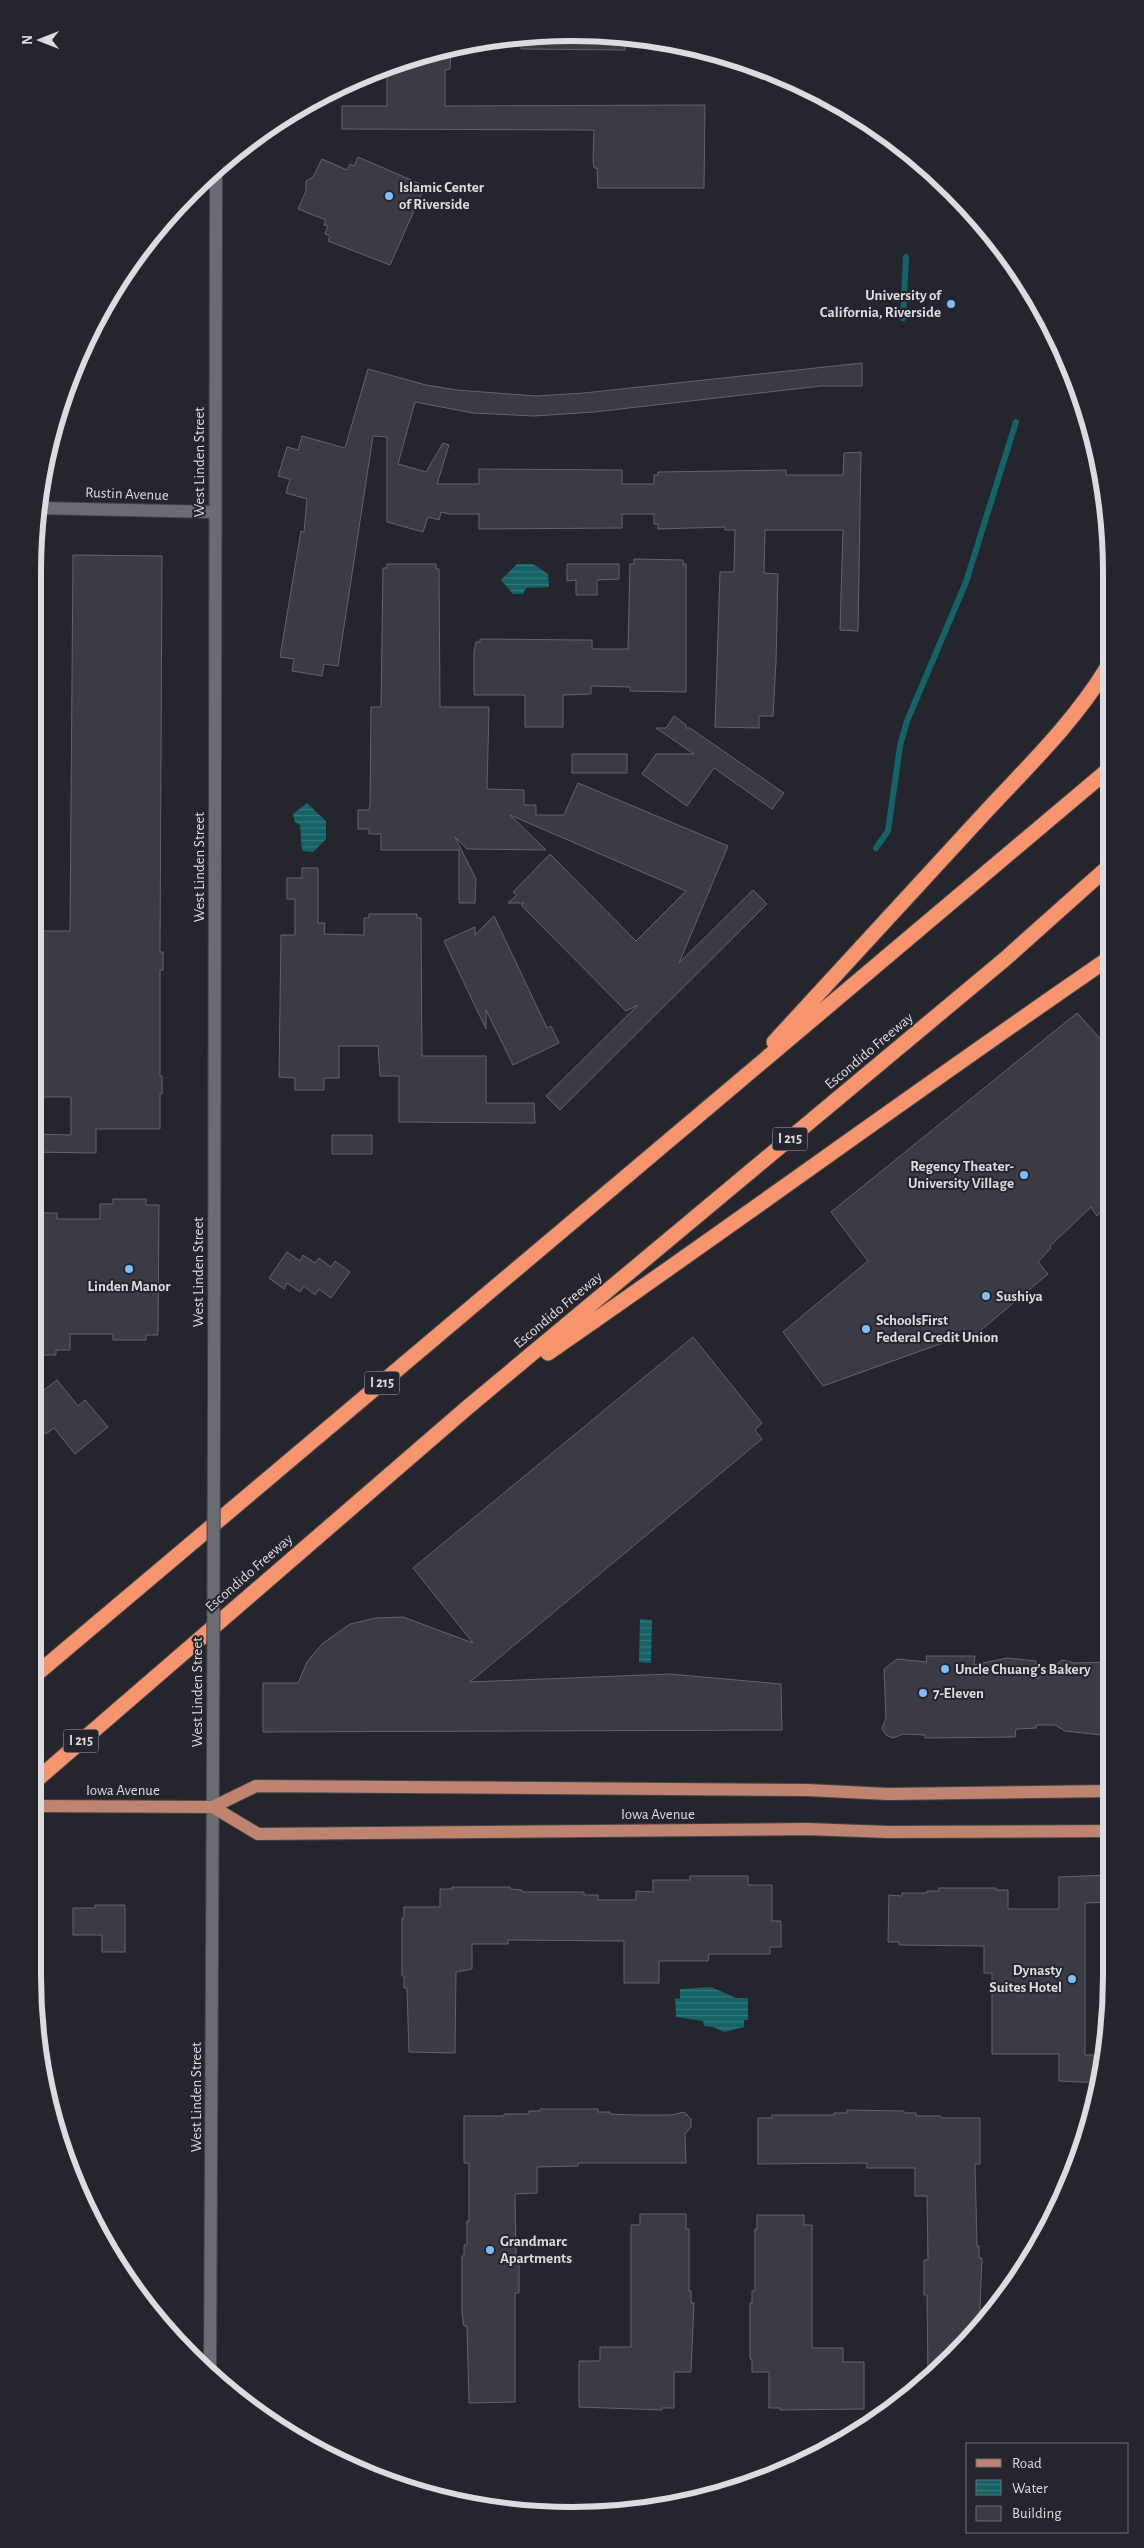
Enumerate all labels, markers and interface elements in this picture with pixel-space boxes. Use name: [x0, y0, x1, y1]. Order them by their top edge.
north arrow: [15, 15, 65, 65]
text: N: [21, 35, 35, 45]
place label: Islamic Center of Riverside: [399, 180, 485, 212]
marker: Islamic Center of Riverside: [383, 190, 395, 202]
place label: University of California, Riverside: [820, 288, 942, 320]
marker: University of California, Riverside: [945, 298, 957, 310]
street label: West Linden Street: [192, 407, 207, 517]
street label: Rustin Avenue: [85, 485, 169, 503]
street label: West Linden Street: [192, 812, 207, 922]
street label: Escondido Freeway: [822, 1009, 916, 1092]
road number: I 215: [772, 1128, 808, 1150]
place label: Regency Theater- University Village: [908, 1159, 1014, 1191]
marker: Regency Theater- University Village: [1018, 1169, 1030, 1181]
street label: West Linden Street: [191, 1217, 206, 1327]
marker: Linden Manor: [123, 1263, 135, 1275]
street label: Escondido Freeway: [511, 1268, 605, 1351]
place label: Linden Manor: [88, 1279, 171, 1294]
place label: Sushiya: [996, 1289, 1043, 1304]
marker: Sushiya: [980, 1290, 992, 1302]
place label: SchoolsFirst Federal Credit Union: [876, 1313, 998, 1345]
marker: SchoolsFirst Federal Credit Union: [860, 1323, 872, 1335]
road number: I 215: [364, 1372, 400, 1395]
street label: Escondido Freeway: [203, 1531, 296, 1615]
street label: West Linden Street: [190, 1637, 205, 1747]
place label: Uncle Chuang's Bakery: [955, 1662, 1091, 1677]
marker: Uncle Chuang's Bakery: [939, 1663, 951, 1675]
place label: 7-Eleven: [933, 1686, 984, 1701]
marker: 7-Eleven: [917, 1687, 929, 1699]
road number: I 215: [64, 1730, 98, 1752]
street label: Iowa Avenue: [86, 1783, 160, 1798]
street label: Iowa Avenue: [621, 1807, 695, 1822]
place label: Dynasty Suites Hotel: [989, 1963, 1062, 1995]
marker: Dynasty Suites Hotel: [1066, 1973, 1078, 1985]
street label: West Linden Street: [189, 2042, 204, 2152]
place label: Grandmarc Apartments: [500, 2234, 572, 2266]
marker: Grandmarc Apartments: [484, 2244, 496, 2256]
legend: [966, 2443, 1129, 2533]
text: Road: [1012, 2456, 1042, 2471]
text: Water: [1012, 2481, 1048, 2496]
text: Building: [1012, 2506, 1062, 2521]

